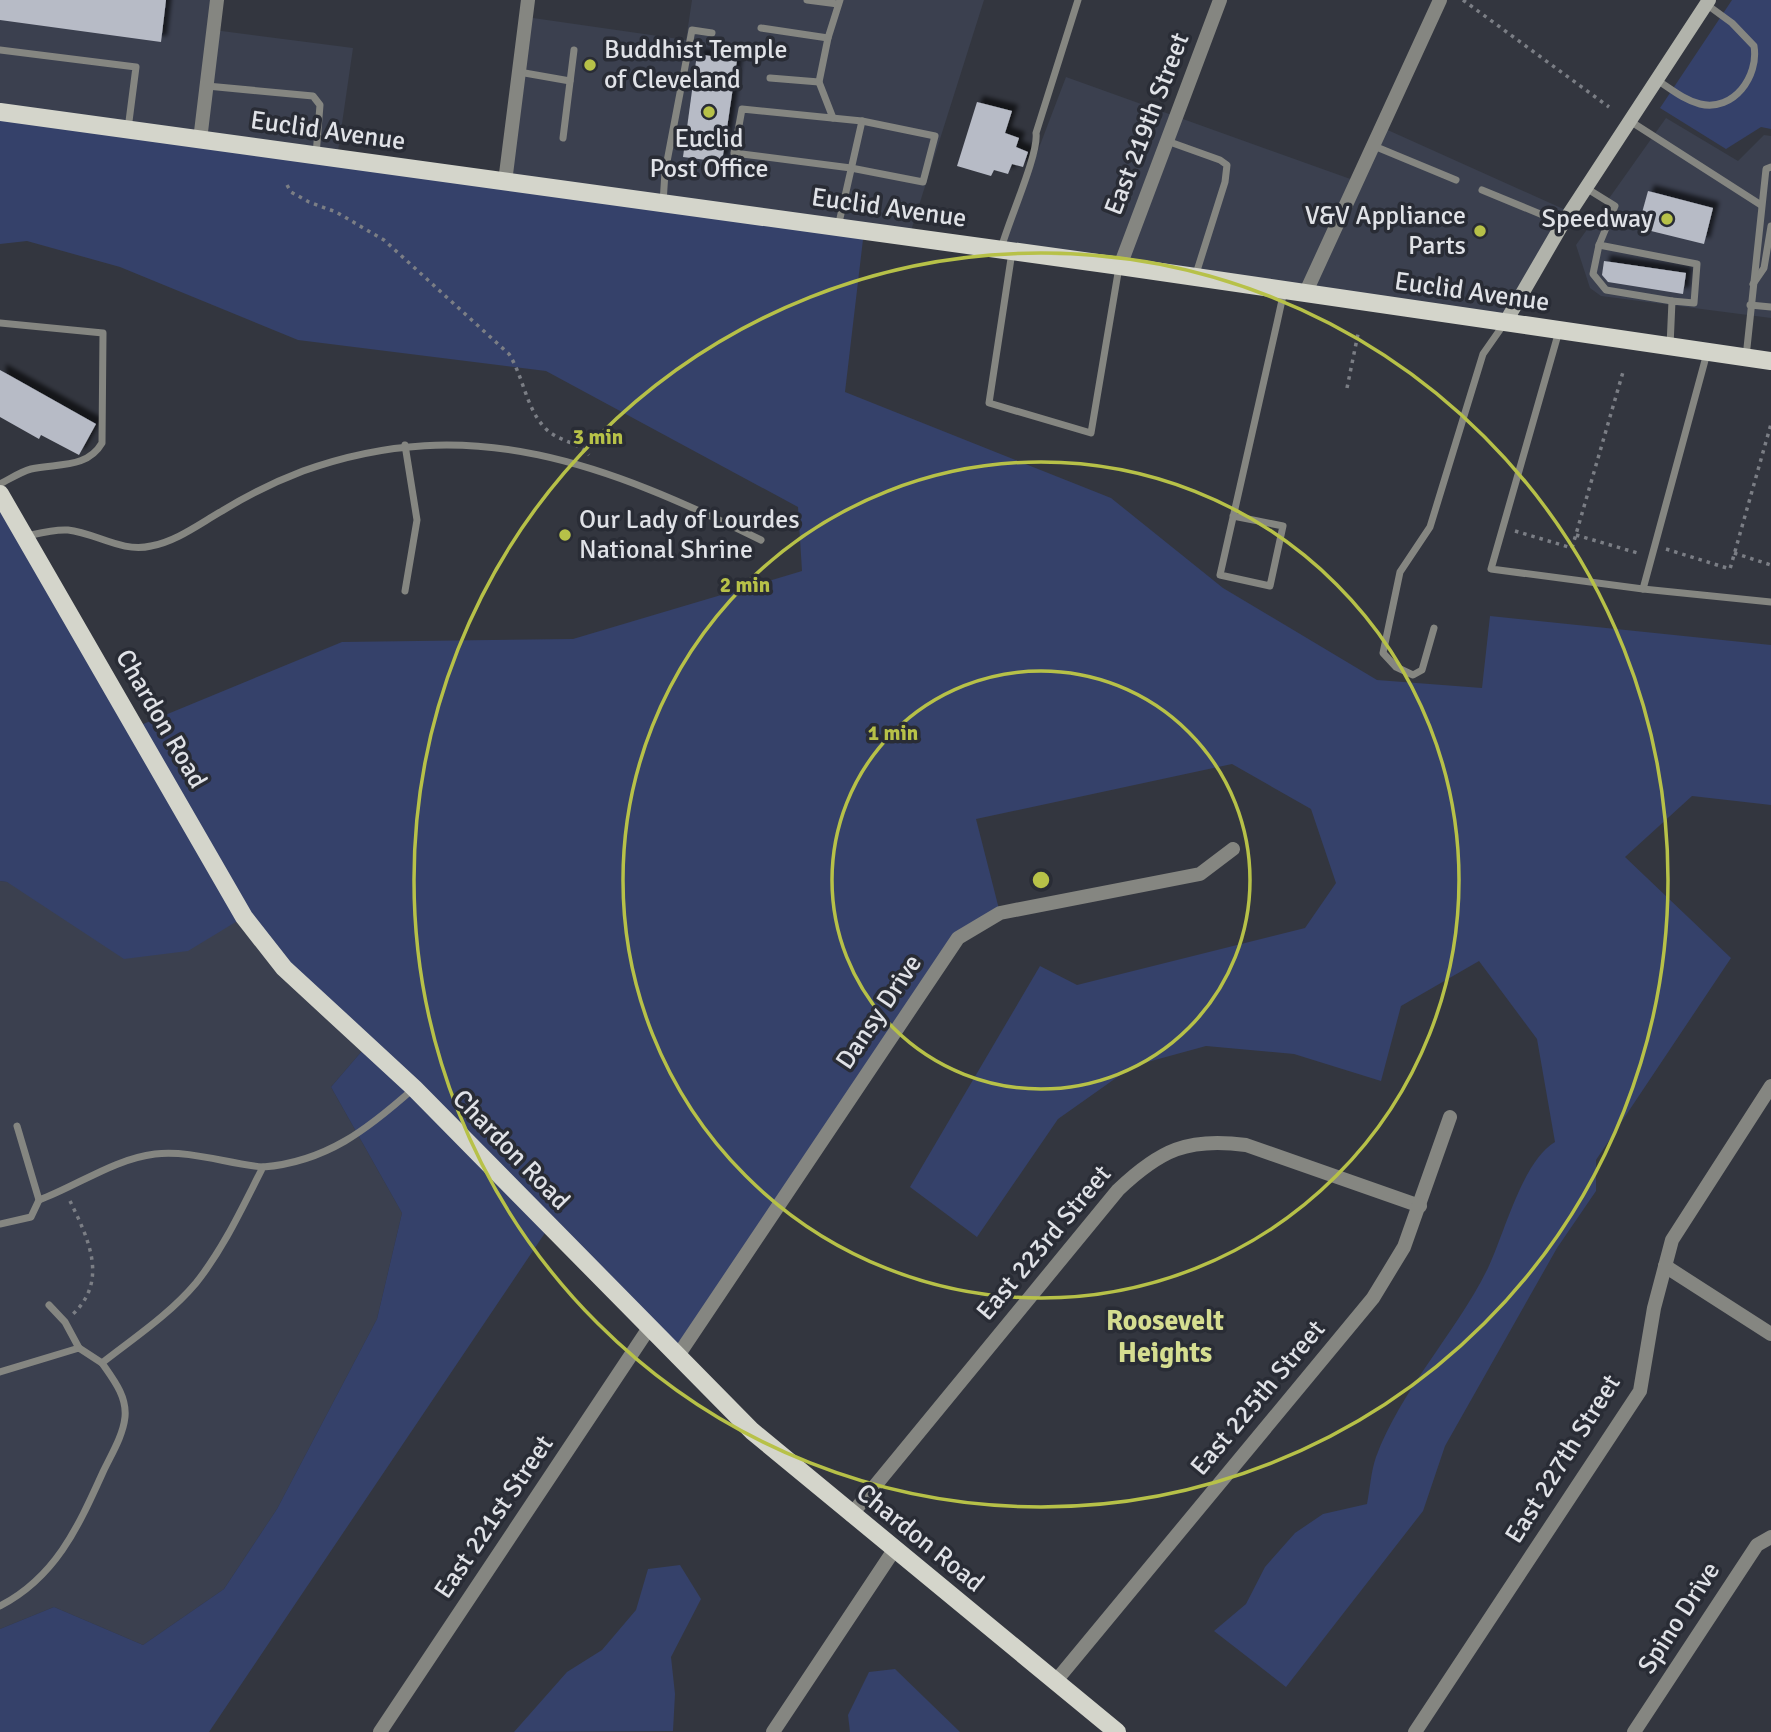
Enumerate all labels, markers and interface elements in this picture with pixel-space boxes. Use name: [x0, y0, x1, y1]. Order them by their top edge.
street label: East 219th Street: [1098, 28, 1196, 220]
place label: Buddhist Temple of Cleveland: [604, 34, 787, 96]
marker: Buddhist Temple of Cleveland: [582, 57, 598, 73]
street label: Euclid Avenue: [248, 104, 408, 158]
marker: Euclid Post Office: [701, 104, 717, 120]
place label: Euclid Post Office: [649, 123, 769, 185]
street label: Euclid Avenue: [809, 181, 969, 235]
place label: V&V Appliance Parts: [1305, 200, 1466, 262]
place label: Speedway: [1541, 203, 1653, 235]
marker: Speedway: [1659, 211, 1675, 227]
marker: V&V Appliance Parts: [1472, 223, 1488, 239]
street label: Euclid Avenue: [1392, 265, 1552, 319]
text: 3 min: [573, 424, 623, 450]
place label: Our Lady of Lourdes National Shrine: [579, 504, 800, 566]
marker: Our Lady of Lourdes National Shrine: [557, 527, 573, 543]
text: 2 min: [720, 572, 770, 598]
street label: Chardon Road: [108, 644, 214, 794]
text: 1 min: [868, 720, 918, 746]
centre of rings: [1029, 868, 1053, 892]
street label: Dansy Drive: [829, 949, 929, 1075]
street label: Chardon Road: [446, 1083, 576, 1217]
street label: East 223rd Street: [970, 1159, 1118, 1327]
district label: Roosevelt Heights: [1106, 1304, 1225, 1370]
street label: East 225th Street: [1184, 1314, 1332, 1482]
street label: East 227th Street: [1498, 1369, 1628, 1549]
street label: East 221st Street: [428, 1429, 560, 1605]
street label: Chardon Road: [850, 1477, 990, 1599]
street label: Spino Drive: [1631, 1556, 1727, 1680]

